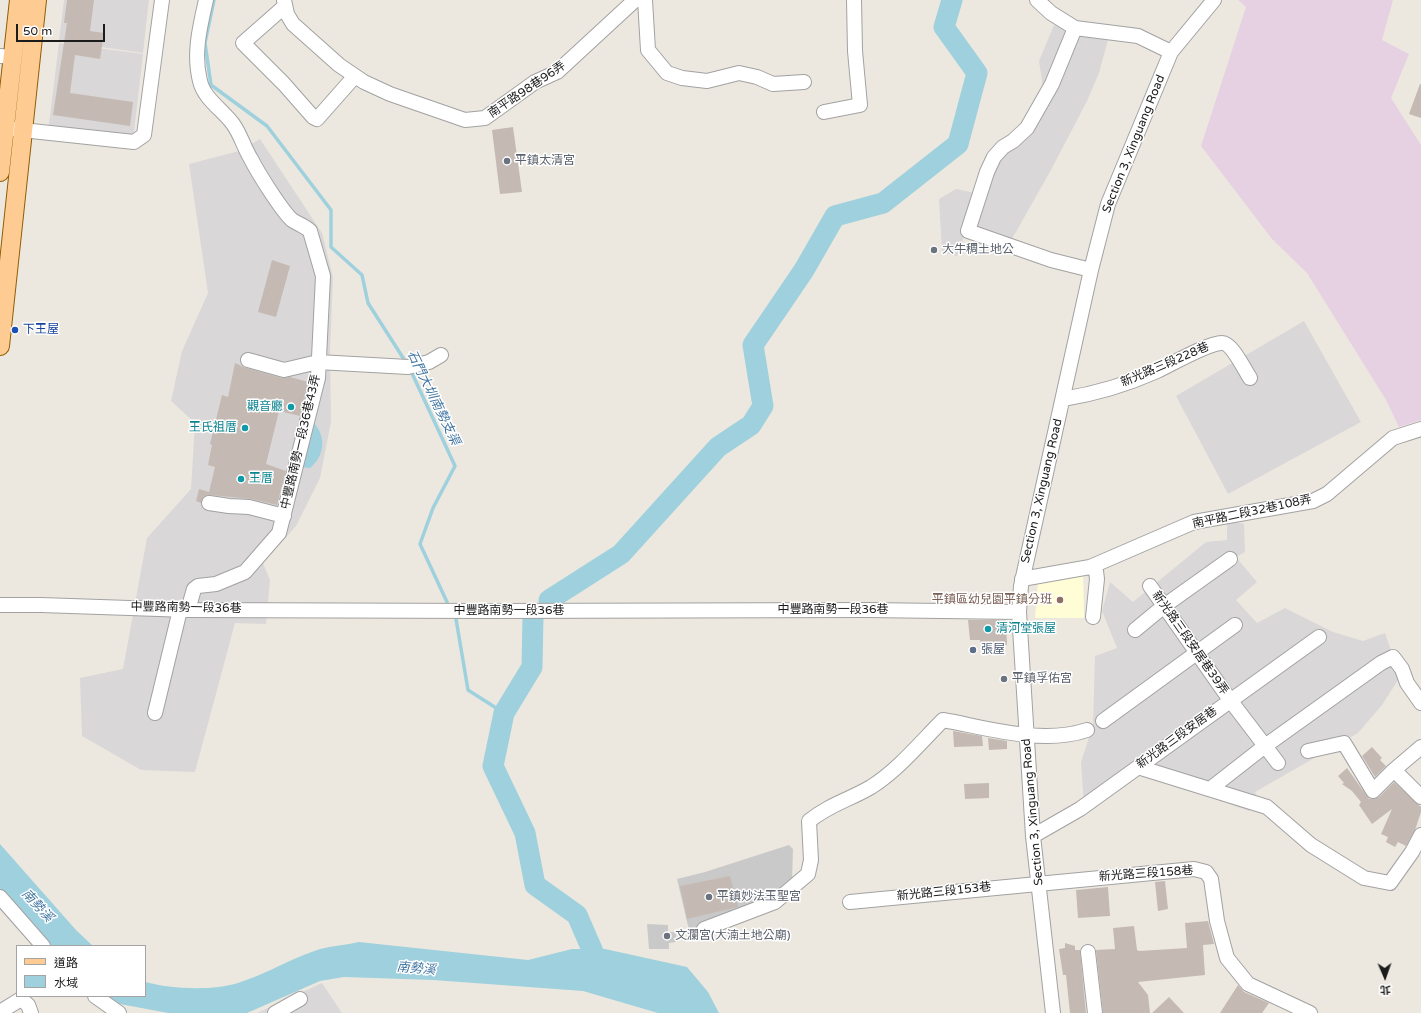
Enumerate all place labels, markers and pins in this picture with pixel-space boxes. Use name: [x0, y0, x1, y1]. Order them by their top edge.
place label: 平鎮太清宮: [515, 154, 575, 168]
marker: 平鎮太清宮: [502, 156, 512, 166]
place label: 大牛稠土地公: [942, 243, 1014, 257]
marker: 大牛稠土地公: [929, 245, 939, 255]
place label: 下王屋: [23, 323, 59, 337]
marker: 下王屋: [10, 325, 20, 335]
place label: 觀音廳: [247, 400, 283, 414]
marker: 觀音廳: [286, 402, 296, 412]
place label: 王氏祖厝: [189, 421, 237, 435]
marker: 王氏祖厝: [240, 423, 250, 433]
place label: 王厝: [249, 472, 273, 486]
marker: 王厝: [236, 474, 246, 484]
place label: 平鎮區幼兒園平鎮分班: [932, 593, 1052, 607]
marker: 平鎮區幼兒園平鎮分班: [1055, 595, 1065, 605]
place label: 清河堂張屋: [996, 622, 1056, 636]
marker: 清河堂張屋: [983, 624, 993, 634]
place label: 張屋: [981, 643, 1005, 657]
marker: 張屋: [968, 645, 978, 655]
place label: 平鎮孚佑宮: [1012, 672, 1072, 686]
marker: 平鎮孚佑宮: [999, 674, 1009, 684]
place label: 平鎮妙法玉聖宮: [717, 890, 801, 904]
marker: 平鎮妙法玉聖宮: [704, 892, 714, 902]
place label: 文瀾宮(大湳土地公廟): [675, 929, 790, 943]
marker: 文瀾宮(大湳土地公廟): [662, 931, 672, 941]

